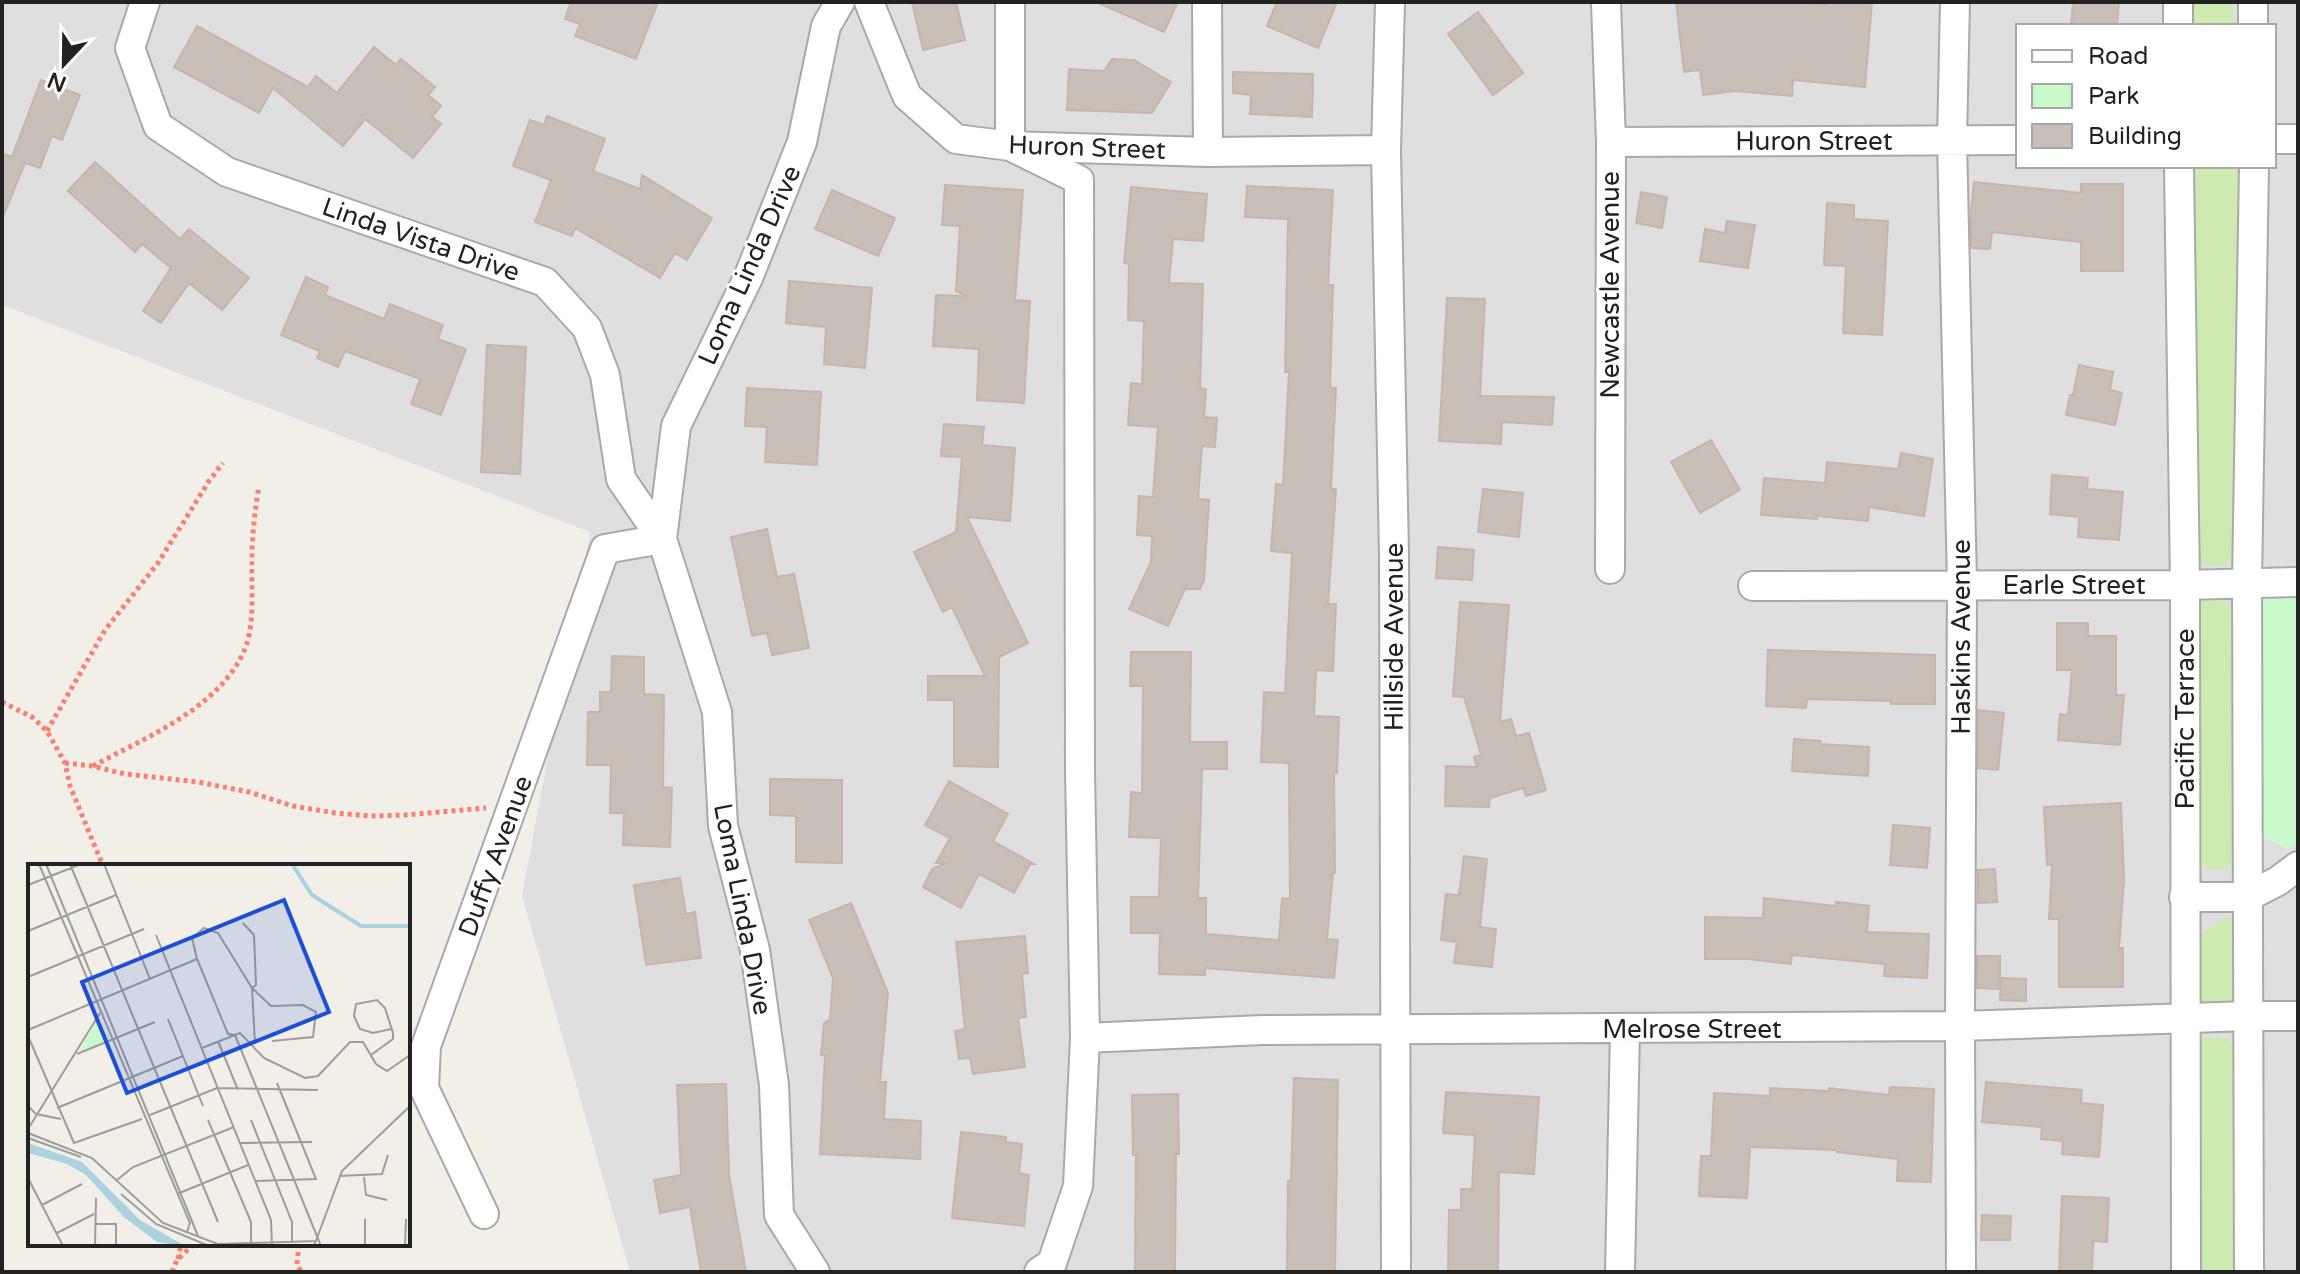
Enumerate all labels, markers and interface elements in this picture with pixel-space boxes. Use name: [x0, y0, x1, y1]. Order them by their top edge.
north arrow: [24, 24, 104, 104]
legend: [2016, 24, 2276, 168]
text: Road: [2088, 42, 2148, 71]
text: N: [44, 66, 70, 97]
text: Park: [2088, 82, 2139, 111]
text: Building: [2088, 122, 2182, 151]
street label: Huron Street: [1735, 126, 1893, 157]
street label: Huron Street: [1008, 129, 1166, 166]
street label: Loma Linda Drive: [692, 161, 807, 370]
street label: Newcastle Avenue: [1595, 171, 1626, 399]
street label: Linda Vista Drive: [318, 191, 524, 288]
street label: Haskins Avenue: [1946, 539, 1977, 735]
street label: Hillside Avenue: [1379, 543, 1410, 731]
street label: Earle Street: [2002, 570, 2146, 601]
street label: Pacific Terrace: [2170, 629, 2201, 809]
street label: Duffy Avenue: [452, 771, 539, 941]
street label: Loma Linda Drive: [707, 801, 778, 1018]
inset map: [28, 864, 410, 1246]
street label: Melrose Street: [1602, 1014, 1782, 1045]

